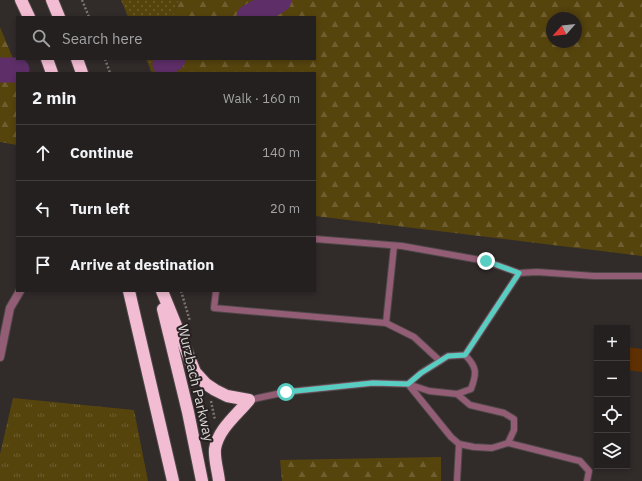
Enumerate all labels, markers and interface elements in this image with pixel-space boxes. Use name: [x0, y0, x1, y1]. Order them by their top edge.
north arrow: [546, 12, 582, 48]
search box: [16, 16, 316, 60]
icon: search: [30, 27, 52, 49]
text: Search here: [62, 29, 142, 48]
text: 2 min: [32, 87, 76, 109]
text: Walk · 160 m: [223, 90, 300, 107]
icon: ahead: [32, 142, 54, 164]
text: Continue: [70, 143, 134, 162]
text: 140 m: [262, 144, 300, 161]
icon: left: [32, 198, 54, 220]
text: Turn left: [70, 199, 130, 218]
text: 20 m: [270, 200, 300, 217]
route end: [477, 252, 495, 270]
icon: arrive: [32, 254, 54, 276]
text: Arrive at destination: [70, 255, 214, 274]
street label: Wurzbach Parkway: [174, 323, 218, 443]
map controls: [594, 325, 630, 469]
button: +: [594, 325, 630, 361]
button: −: [594, 361, 630, 397]
route start: [277, 383, 295, 401]
button: locate: [594, 397, 630, 433]
button: layers: [594, 433, 630, 469]

